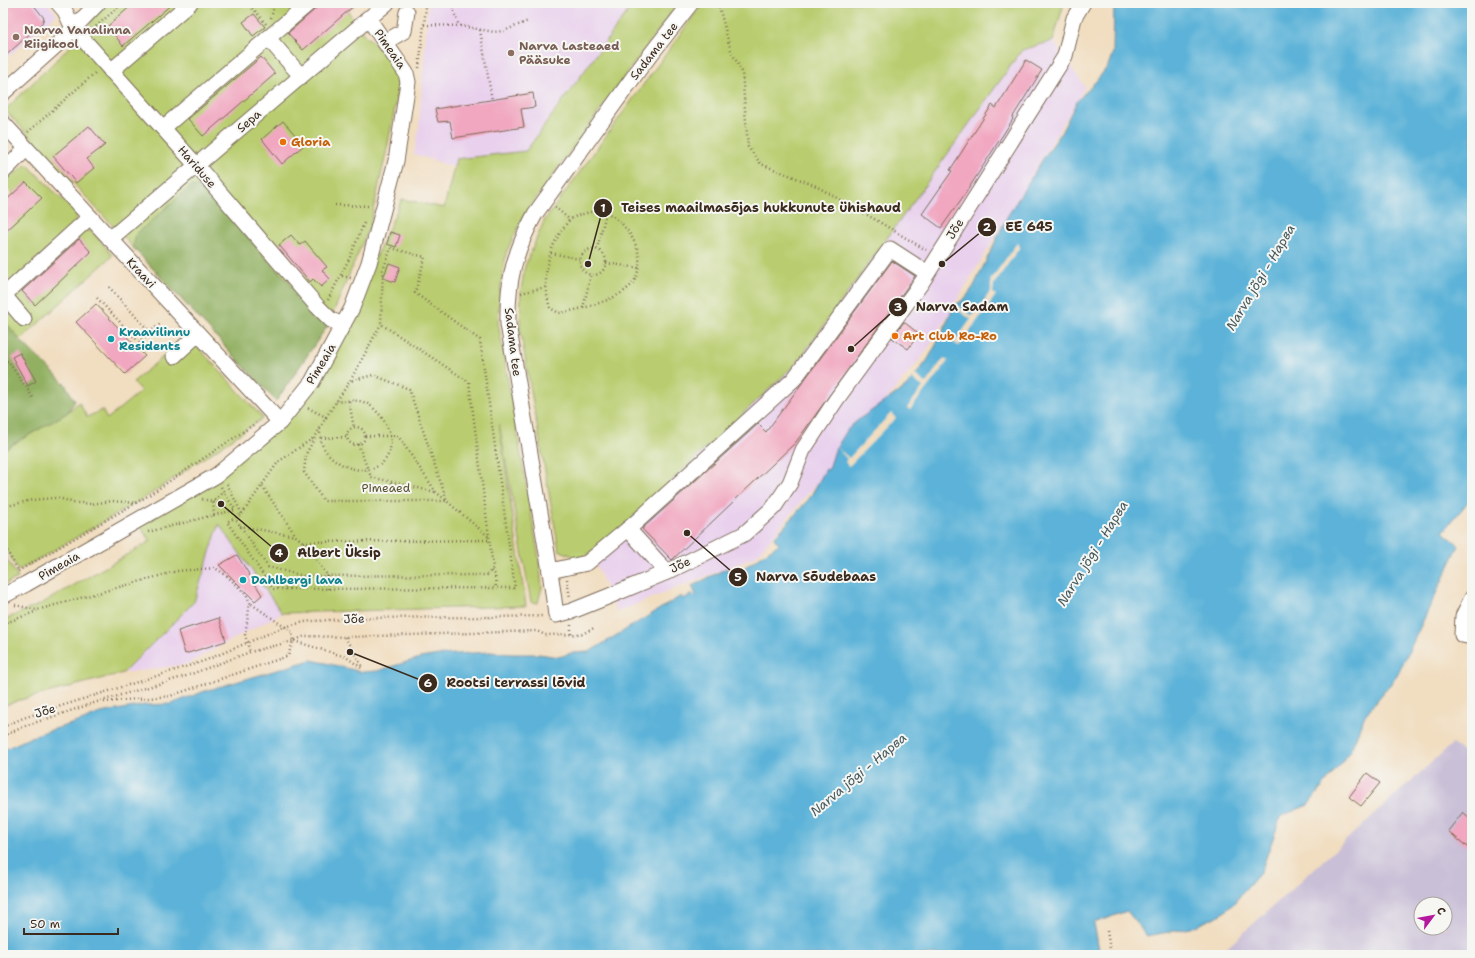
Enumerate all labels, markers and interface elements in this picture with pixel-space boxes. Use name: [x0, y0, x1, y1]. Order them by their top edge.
street label: Sadama tee: [626, 19, 682, 83]
place label: Narva Vanalinna Riigikool: [24, 22, 131, 52]
street label: Pimeaia: [370, 26, 410, 73]
marker: Narva Vanalinna Riigikool: [11, 32, 21, 42]
place label: Narva Lasteaed Pääsuke: [519, 38, 620, 68]
marker: Narva Lasteaed Pääsuke: [506, 48, 516, 58]
street label: Sepa: [233, 106, 265, 136]
place label: Gloria: [291, 134, 331, 150]
marker: Gloria: [278, 137, 288, 147]
street label: Hariduse: [174, 142, 220, 192]
callout: Teises maailmasõjas hukkunute ühishaud: [593, 195, 909, 220]
text: Teises maailmasõjas hukkunute ühishaud: [621, 199, 901, 216]
text: 1: [600, 200, 606, 216]
callout: EE 645: [977, 214, 1061, 239]
street label: Jõe: [943, 216, 968, 242]
text: EE 645: [1005, 218, 1053, 235]
text: 2: [983, 219, 992, 235]
water label: Narva jõgi - Нарва: [1222, 221, 1299, 333]
street label: Kraavi: [123, 254, 159, 292]
callout: Narva Sadam: [888, 294, 1016, 319]
text: Narva Sadam: [916, 298, 1008, 315]
text: 3: [894, 299, 902, 315]
street label: Sadama tee: [501, 307, 525, 378]
place label: Kraavilinnu Residents: [119, 324, 190, 354]
place label: Art Club Ro-Ro: [903, 328, 997, 344]
marker: Art Club Ro-Ro: [890, 331, 900, 341]
marker: Kraavilinnu Residents: [106, 334, 116, 344]
street label: Pimeaia: [303, 340, 340, 387]
park label: Pimeaed: [362, 480, 411, 496]
water label: Narva jõgi - Нарва: [1053, 497, 1132, 609]
callout: Albert Üksip: [269, 540, 389, 565]
text: Albert Üksip: [297, 544, 381, 561]
text: 4: [275, 545, 284, 561]
street label: Pimeaia: [35, 548, 83, 584]
street label: Jõe: [667, 553, 693, 577]
callout: Narva Sõudebaas: [728, 564, 884, 589]
text: Narva Sõudebaas: [756, 568, 876, 585]
text: 5: [734, 569, 742, 585]
place label: Dahlbergi lava: [251, 572, 343, 588]
marker: Dahlbergi lava: [238, 575, 248, 585]
street label: Jõe: [343, 611, 365, 627]
callout: Rootsi terrassi lõvid: [418, 670, 593, 695]
text: Rootsi terrassi lõvid: [446, 674, 586, 691]
text: 6: [424, 675, 432, 691]
street label: Jõe: [32, 700, 58, 722]
water label: Narva jõgi - Нарва: [807, 729, 910, 820]
north arrow: [1413, 896, 1453, 936]
text: С: [1433, 904, 1449, 918]
scale bar: [24, 910, 118, 936]
text: 50 m: [30, 916, 60, 932]

